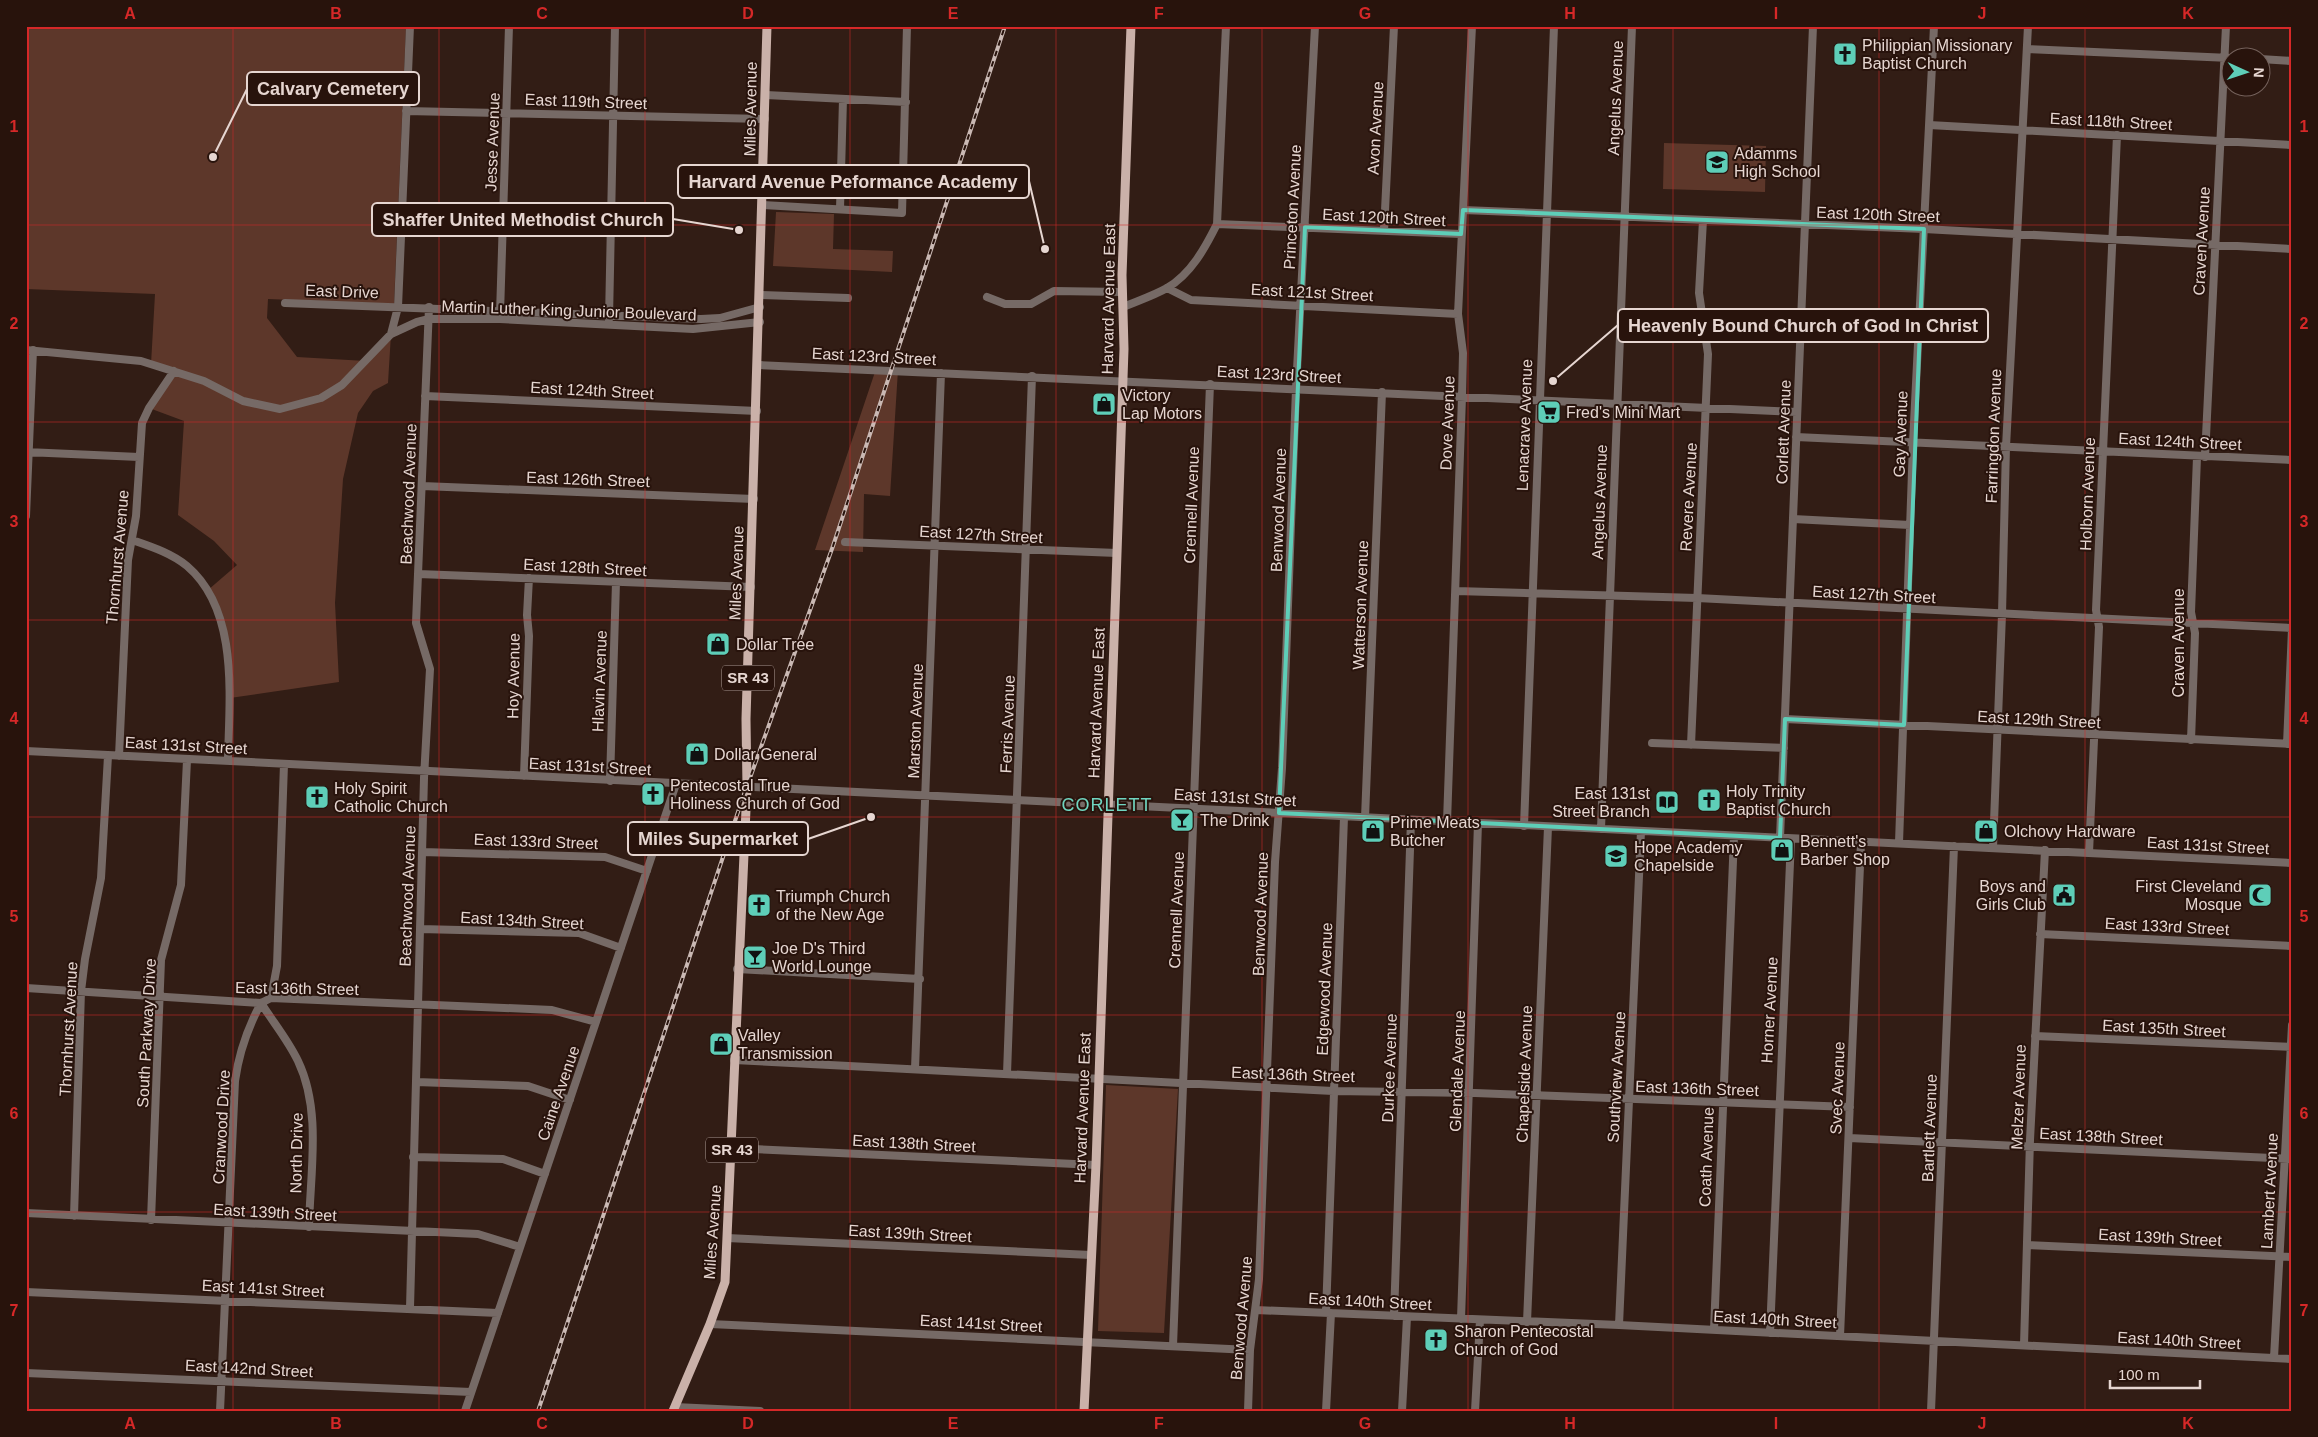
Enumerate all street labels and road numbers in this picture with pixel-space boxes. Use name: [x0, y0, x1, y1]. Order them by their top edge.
street label: Angelus Avenue: [1605, 40, 1626, 156]
street label: Miles Avenue: [741, 61, 760, 157]
street label: Avon Avenue: [1365, 81, 1386, 175]
street label: East 119th Street: [524, 91, 648, 112]
street label: Jesse Avenue: [482, 92, 503, 192]
street label: East 118th Street: [2049, 110, 2173, 133]
street label: Princeton Avenue: [1281, 144, 1304, 270]
street label: Craven Avenue: [2190, 186, 2213, 296]
street label: East 120th Street: [1816, 204, 1941, 225]
street label: East 120th Street: [1322, 206, 1447, 229]
street label: Harvard Avenue East: [1099, 223, 1118, 375]
street label: East 121st Street: [1250, 281, 1374, 304]
street label: East Drive: [305, 282, 379, 301]
street label: Martin Luther King Junior Boulevard: [441, 298, 697, 323]
street label: East 123rd Street: [811, 345, 937, 368]
street label: Lenacrave Avenue: [1514, 359, 1535, 491]
street label: East 123rd Street: [1216, 363, 1342, 386]
street label: Farringdon Avenue: [1983, 368, 2004, 504]
street label: Dove Avenue: [1437, 375, 1458, 471]
street label: East 124th Street: [530, 379, 655, 402]
street label: Corlett Avenue: [1773, 379, 1794, 485]
street label: Gay Avenue: [1890, 390, 1911, 478]
street label: Beachwood Avenue: [398, 423, 419, 565]
street label: East 124th Street: [2118, 430, 2243, 453]
street label: Holborn Avenue: [2077, 437, 2098, 551]
street label: Revere Avenue: [1677, 442, 1700, 552]
street label: Angelus Avenue: [1589, 444, 1610, 560]
street label: Crennell Avenue: [1181, 446, 1202, 564]
street label: Benwood Avenue: [1268, 448, 1289, 572]
street label: East 126th Street: [526, 469, 651, 490]
street label: Thornhurst Avenue: [103, 489, 132, 625]
street label: East 127th Street: [919, 523, 1044, 546]
street label: Miles Avenue: [726, 525, 747, 621]
street label: Watterson Avenue: [1350, 540, 1371, 670]
street label: East 128th Street: [523, 556, 648, 579]
street label: East 127th Street: [1812, 583, 1937, 606]
street label: Craven Avenue: [2170, 588, 2187, 698]
street label: Harvard Avenue East: [1085, 627, 1108, 779]
street label: Hlavin Avenue: [589, 630, 610, 732]
street label: Hoy Avenue: [504, 633, 523, 719]
street label: Marston Avenue: [905, 663, 926, 779]
road number: SR 43: [722, 666, 774, 690]
street label: Ferris Avenue: [997, 674, 1018, 773]
street label: East 129th Street: [1977, 708, 2102, 731]
street label: East 131st Street: [124, 734, 248, 757]
street label: East 131st Street: [528, 755, 652, 778]
street label: East 131st Street: [1173, 786, 1297, 809]
street label: Beachwood Avenue: [397, 825, 418, 967]
street label: East 133rd Street: [473, 831, 599, 852]
street label: East 131st Street: [2146, 834, 2270, 857]
street label: Crennell Avenue: [1166, 851, 1187, 969]
street label: Benwood Avenue: [1250, 852, 1271, 976]
street label: East 134th Street: [460, 909, 585, 932]
street label: East 133rd Street: [2104, 915, 2230, 938]
street label: Edgewood Avenue: [1314, 922, 1335, 1056]
street label: Horner Avenue: [1758, 956, 1781, 1064]
street label: South Parkway Drive: [134, 958, 159, 1108]
street label: Thornhurst Avenue: [56, 961, 81, 1097]
street label: East 136th Street: [235, 979, 359, 998]
street label: Chapelside Avenue: [1514, 1005, 1535, 1143]
street label: Glendale Avenue: [1447, 1010, 1468, 1132]
street label: Southview Avenue: [1605, 1011, 1628, 1143]
street label: Durkee Avenue: [1379, 1013, 1400, 1123]
street label: East 135th Street: [2102, 1017, 2227, 1040]
street label: Harvard Avenue East: [1071, 1032, 1094, 1184]
street label: Svec Avenue: [1827, 1041, 1848, 1135]
street label: Caine Avenue: [534, 1043, 583, 1143]
street label: Melzer Avenue: [2008, 1044, 2029, 1150]
street label: East 136th Street: [1231, 1064, 1356, 1085]
street label: Cranwood Drive: [210, 1069, 233, 1185]
street label: Bartlett Avenue: [1919, 1074, 1940, 1182]
street label: East 136th Street: [1635, 1078, 1760, 1099]
street label: Coath Avenue: [1696, 1107, 1717, 1207]
street label: North Drive: [287, 1112, 306, 1194]
street label: East 138th Street: [2039, 1125, 2164, 1148]
street label: East 138th Street: [852, 1132, 977, 1155]
street label: Lambert Avenue: [2258, 1132, 2281, 1250]
road number: SR 43: [706, 1138, 758, 1162]
street label: Miles Avenue: [701, 1184, 724, 1280]
street label: East 139th Street: [213, 1201, 338, 1224]
street label: East 139th Street: [848, 1222, 973, 1245]
street label: East 139th Street: [2098, 1226, 2223, 1249]
street label: Benwood Avenue: [1228, 1255, 1255, 1381]
street label: East 141st Street: [201, 1277, 325, 1300]
street label: East 140th Street: [1308, 1290, 1433, 1313]
street label: East 140th Street: [1713, 1308, 1838, 1331]
street label: East 141st Street: [919, 1312, 1043, 1335]
street label: East 140th Street: [2117, 1329, 2242, 1352]
street label: East 142nd Street: [185, 1357, 314, 1380]

